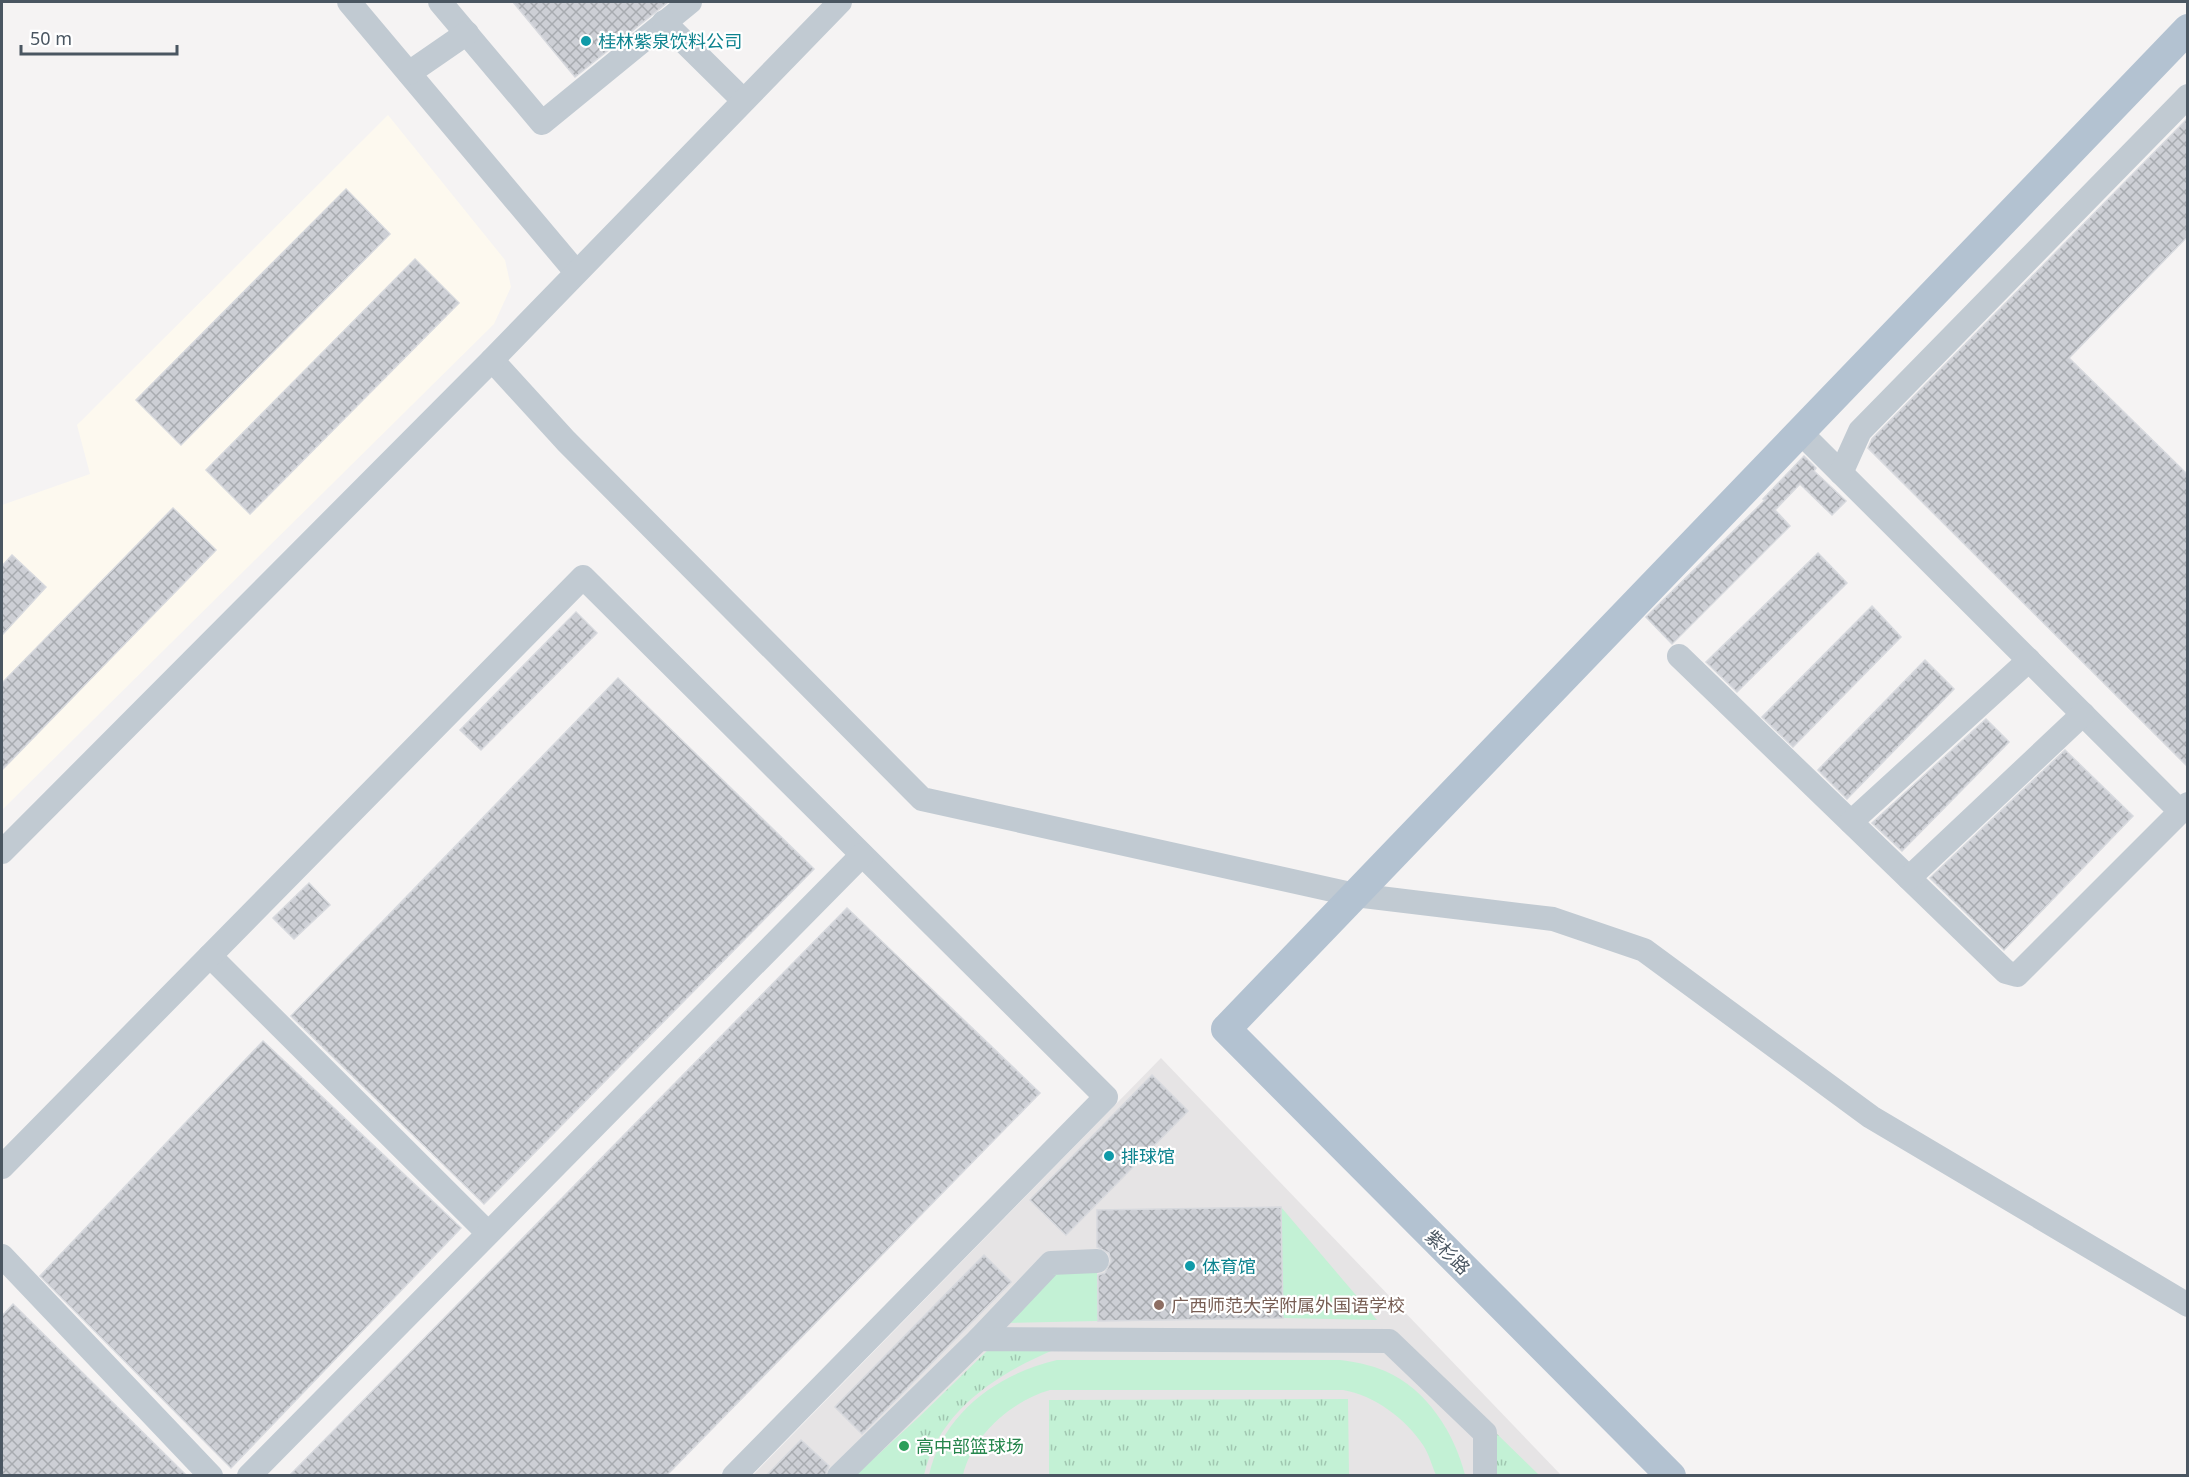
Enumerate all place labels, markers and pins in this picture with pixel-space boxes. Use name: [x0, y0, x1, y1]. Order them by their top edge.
place label: 桂林紫泉饮料公司: [598, 29, 742, 53]
marker: 桂林紫泉饮料公司: [579, 34, 593, 48]
place label: 排球馆: [1121, 1144, 1175, 1168]
marker: 排球馆: [1102, 1149, 1116, 1163]
place label: 体育馆: [1202, 1254, 1256, 1278]
marker: 体育馆: [1183, 1259, 1197, 1273]
place label: 广西师范大学附属外国语学校: [1171, 1293, 1405, 1317]
marker: 广西师范大学附属外国语学校: [1152, 1298, 1166, 1312]
place label: 高中部篮球场: [916, 1434, 1024, 1458]
marker: 高中部篮球场: [897, 1439, 911, 1453]

